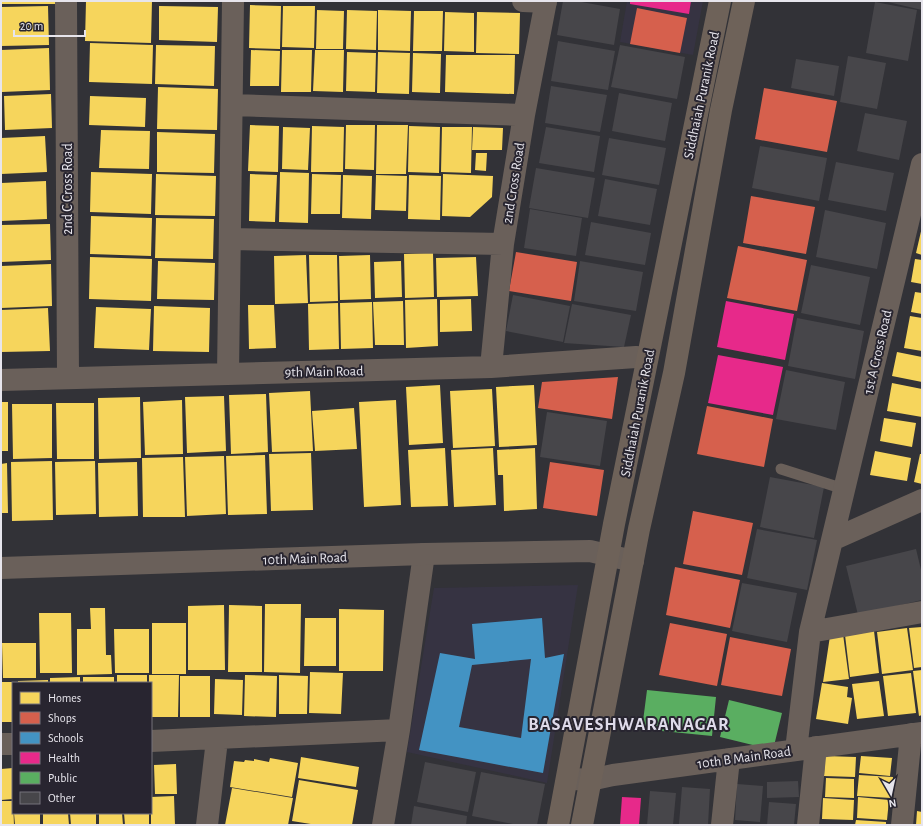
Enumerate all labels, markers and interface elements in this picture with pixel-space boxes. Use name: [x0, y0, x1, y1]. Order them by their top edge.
scale bar: [14, 12, 85, 38]
text: 20 m: [20, 20, 43, 32]
street label: Siddhaiah Puranik Road: [682, 30, 722, 160]
street label: 2nd Cross Road: [501, 142, 527, 225]
street label: 2nd C Cross Road: [61, 143, 75, 235]
street label: 1st A Cross Road: [861, 309, 894, 396]
street label: Siddhaiah Puranik Road: [619, 348, 657, 478]
street label: 9th Main Road: [285, 364, 364, 380]
street label: 10th Main Road: [263, 551, 347, 567]
legend: [12, 682, 152, 814]
text: Homes: [48, 692, 81, 704]
text: Shops: [48, 712, 76, 724]
district label: BASAVESHWARANAGAR: [528, 716, 730, 734]
text: Schools: [48, 732, 83, 744]
street label: 10th B Main Road: [697, 745, 792, 771]
text: Health: [48, 752, 80, 764]
text: Public: [48, 772, 77, 784]
north arrow: [871, 774, 911, 814]
text: Other: [48, 792, 75, 804]
text: N: [888, 797, 897, 809]

